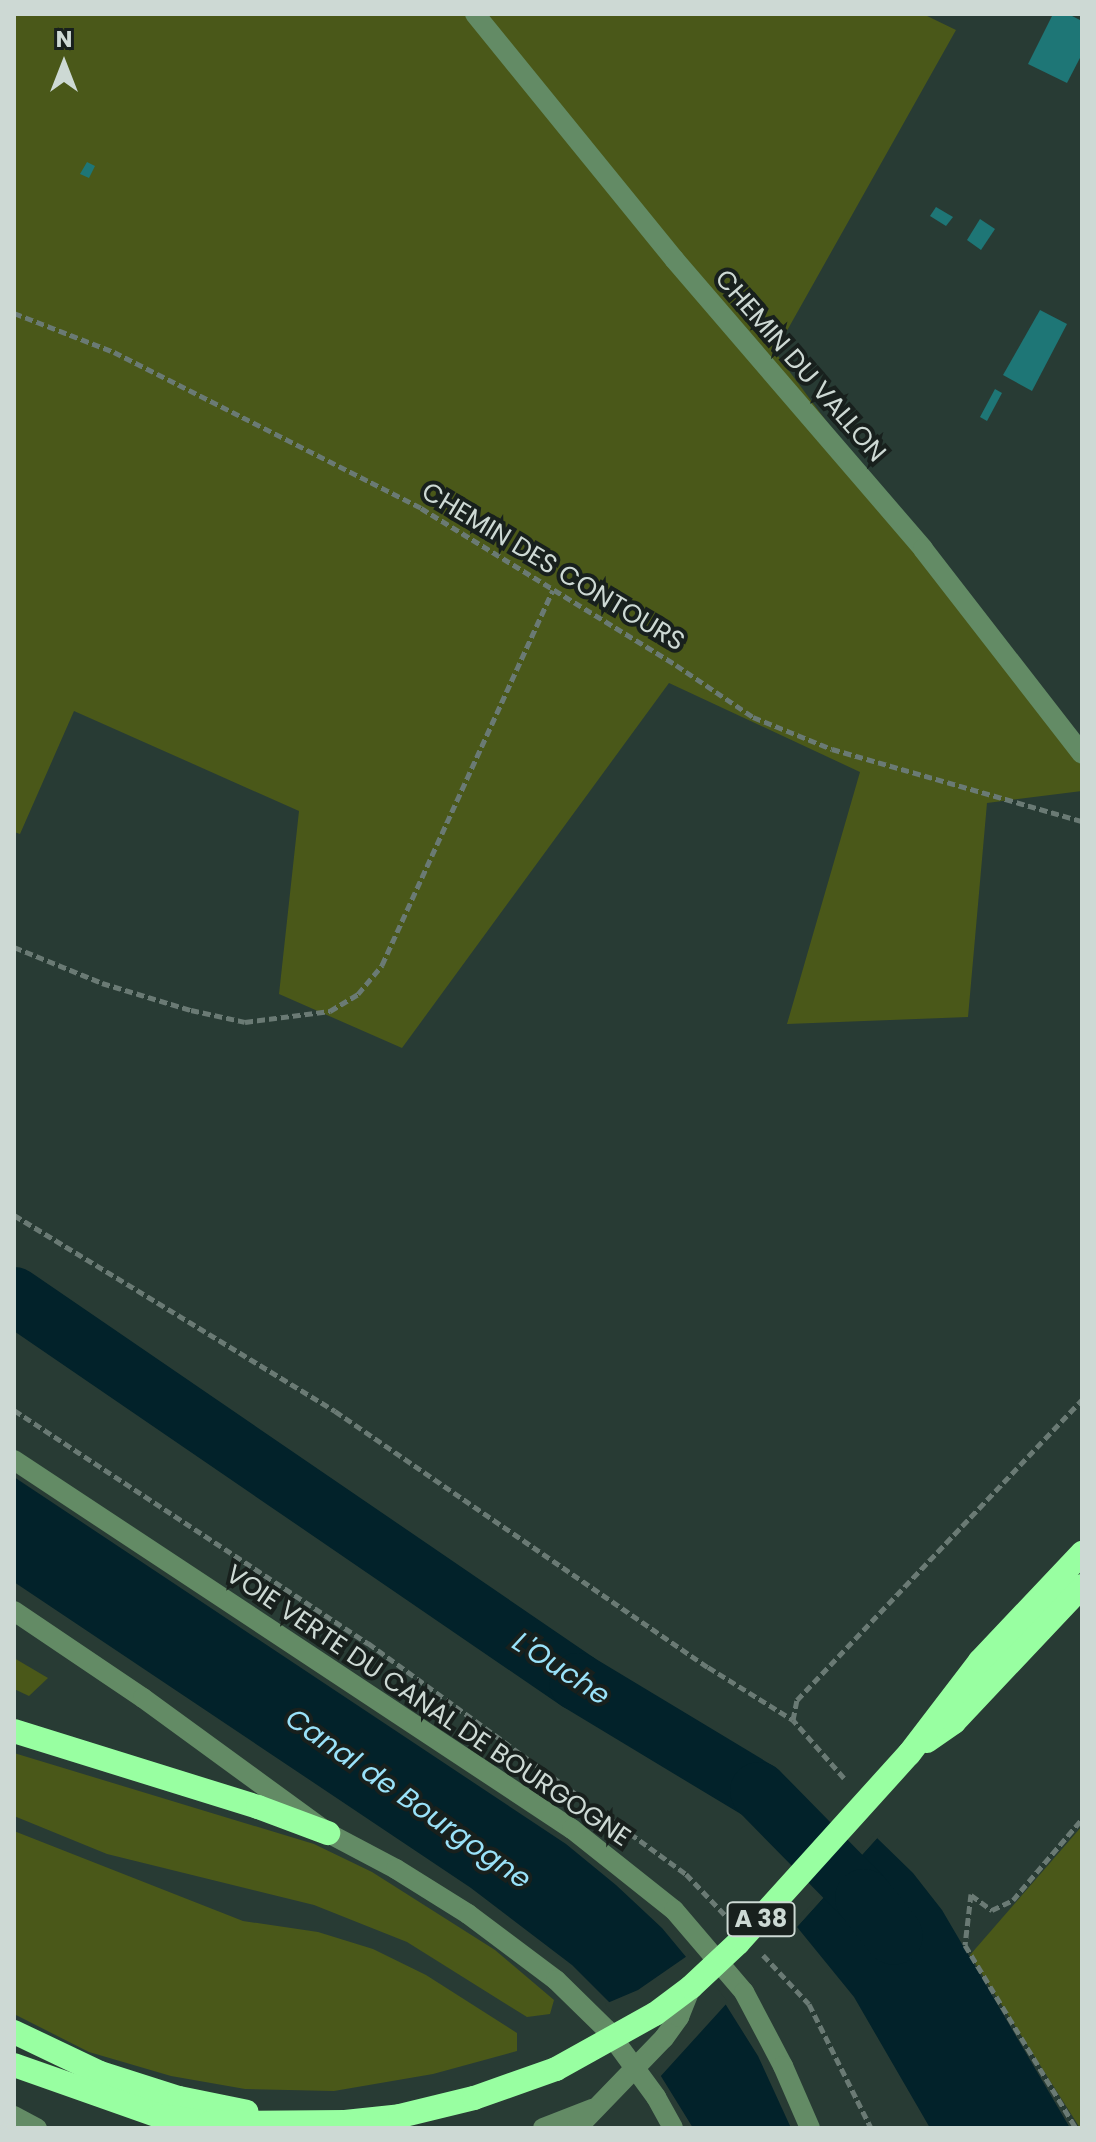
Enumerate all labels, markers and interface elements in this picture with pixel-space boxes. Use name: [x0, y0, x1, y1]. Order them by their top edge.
north arrow: [24, 24, 104, 104]
text: N: [56, 24, 72, 55]
street label: CHEMIN DU VALLON: [708, 263, 892, 469]
street label: CHEMIN DES CONTOURS: [416, 476, 690, 658]
street label: VOIE VERTE DU CANAL DE BOURGOGNE: [220, 1559, 636, 1853]
water label: L'Ouche: [506, 1625, 616, 1713]
water label: Canal de Bourgogne: [279, 1702, 537, 1896]
road number: A 38: [725, 1899, 797, 1939]

